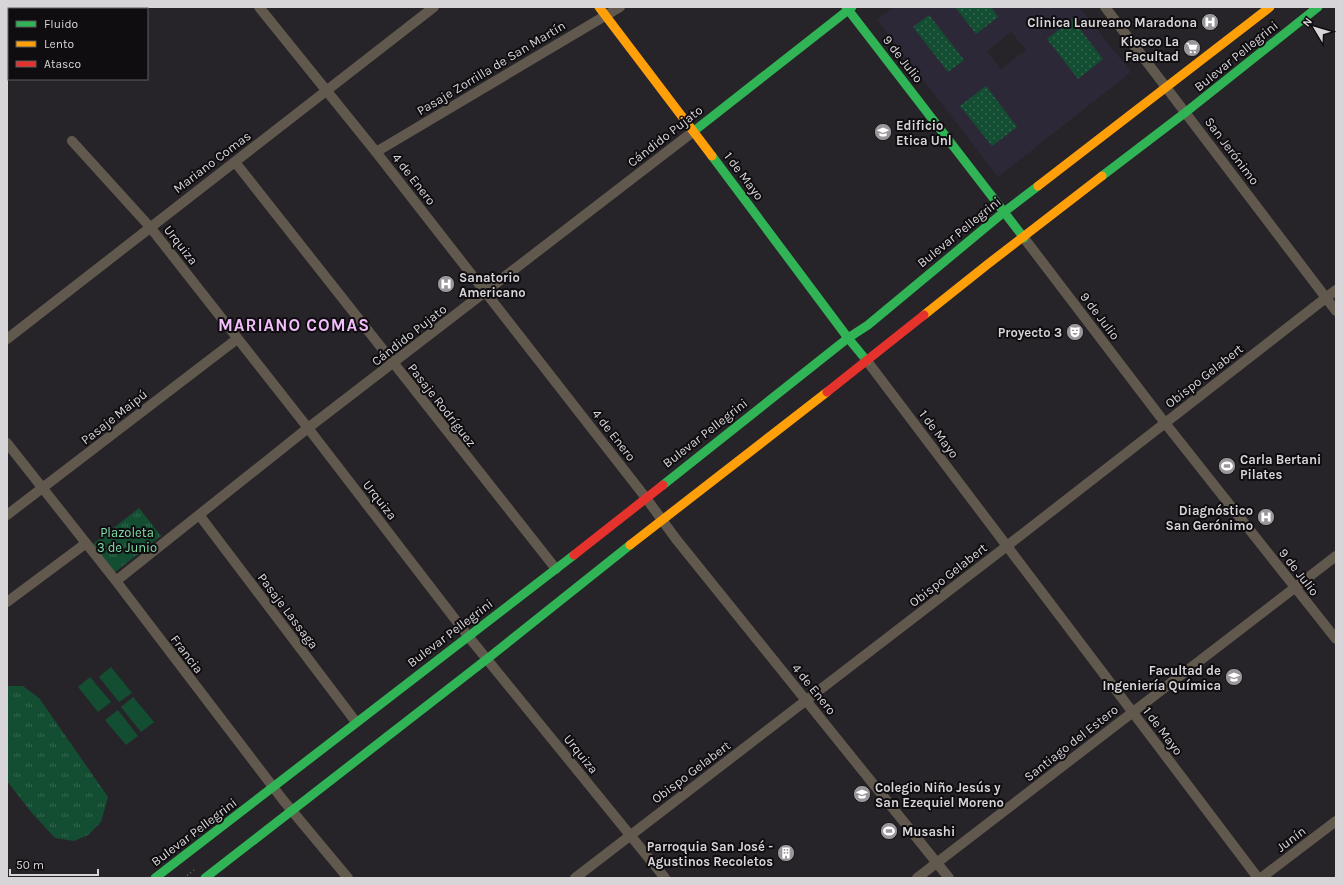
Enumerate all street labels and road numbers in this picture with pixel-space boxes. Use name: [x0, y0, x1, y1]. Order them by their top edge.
street label: Pasaje Zorrilla de San Martín: [414, 18, 568, 118]
street label: Bulevar Pellegrini: [1191, 18, 1281, 94]
street label: 9 de Julio: [880, 32, 926, 86]
street label: Cándido Pujato: [625, 102, 705, 170]
street label: San Jerónimo: [1202, 114, 1262, 188]
street label: Mariano Comas: [170, 128, 254, 196]
street label: 1 de Mayo: [721, 149, 767, 203]
street label: 4 de Enero: [389, 150, 439, 208]
street label: Bulevar Pellegrini: [914, 194, 1004, 270]
street label: Urquiza: [160, 222, 201, 268]
street label: 9 de Julio: [1077, 289, 1123, 343]
street label: Cándido Pujato: [369, 301, 449, 369]
street label: Obispo Gelabert: [1162, 341, 1246, 411]
street label: Pasaje Rodríguez: [405, 360, 479, 450]
street label: Pasaje Maipú: [78, 387, 150, 447]
street label: Bulevar Pellegrini: [660, 395, 750, 471]
street label: 4 de Enero: [589, 406, 639, 464]
street label: 1 de Mayo: [916, 407, 962, 461]
street label: Urquiza: [359, 477, 400, 523]
street label: Obispo Gelabert: [906, 540, 990, 610]
street label: 9 de Julio: [1276, 545, 1322, 599]
street label: Pasaje Lassaga: [255, 570, 321, 652]
street label: Bulevar Pellegrini: [404, 596, 496, 670]
street label: Francia: [168, 632, 206, 676]
street label: 4 de Enero: [789, 660, 839, 718]
street label: Santiago del Estero: [1021, 702, 1121, 784]
street label: 1 de Mayo: [1140, 704, 1186, 758]
street label: Urquiza: [560, 731, 601, 777]
street label: Obispo Gelabert: [649, 738, 733, 806]
street label: Bulevar Pellegrini: [148, 795, 240, 869]
street label: Junín: [1273, 823, 1309, 855]

